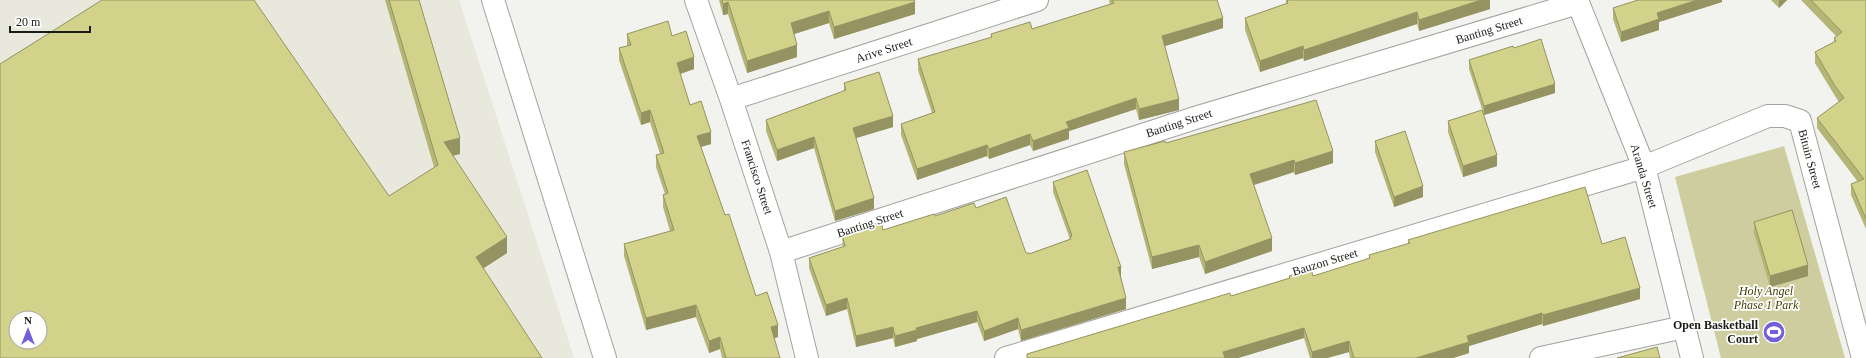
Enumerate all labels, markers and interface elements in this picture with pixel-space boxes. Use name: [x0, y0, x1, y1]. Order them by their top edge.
scale bar: [10, 8, 90, 34]
street label: Banting Street: [1454, 13, 1525, 47]
text: 20 m: [16, 15, 41, 29]
street label: Arive Street: [854, 34, 915, 66]
street label: Banting Street: [1144, 105, 1215, 140]
street label: Bituin Street: [1795, 128, 1825, 191]
street label: Francisco Street: [738, 138, 776, 217]
street label: Aranda Street: [1628, 142, 1661, 210]
street label: Banting Street: [835, 205, 906, 240]
street label: Bauzon Street: [1291, 245, 1360, 279]
park label: Holy Angel Phase 1 Park: [1733, 284, 1799, 312]
north arrow: [8, 310, 48, 350]
text: N: [24, 314, 32, 326]
place label: Open Basketball Court: [1673, 318, 1759, 346]
sports icon: Open Basketball Court: [1761, 319, 1787, 345]

